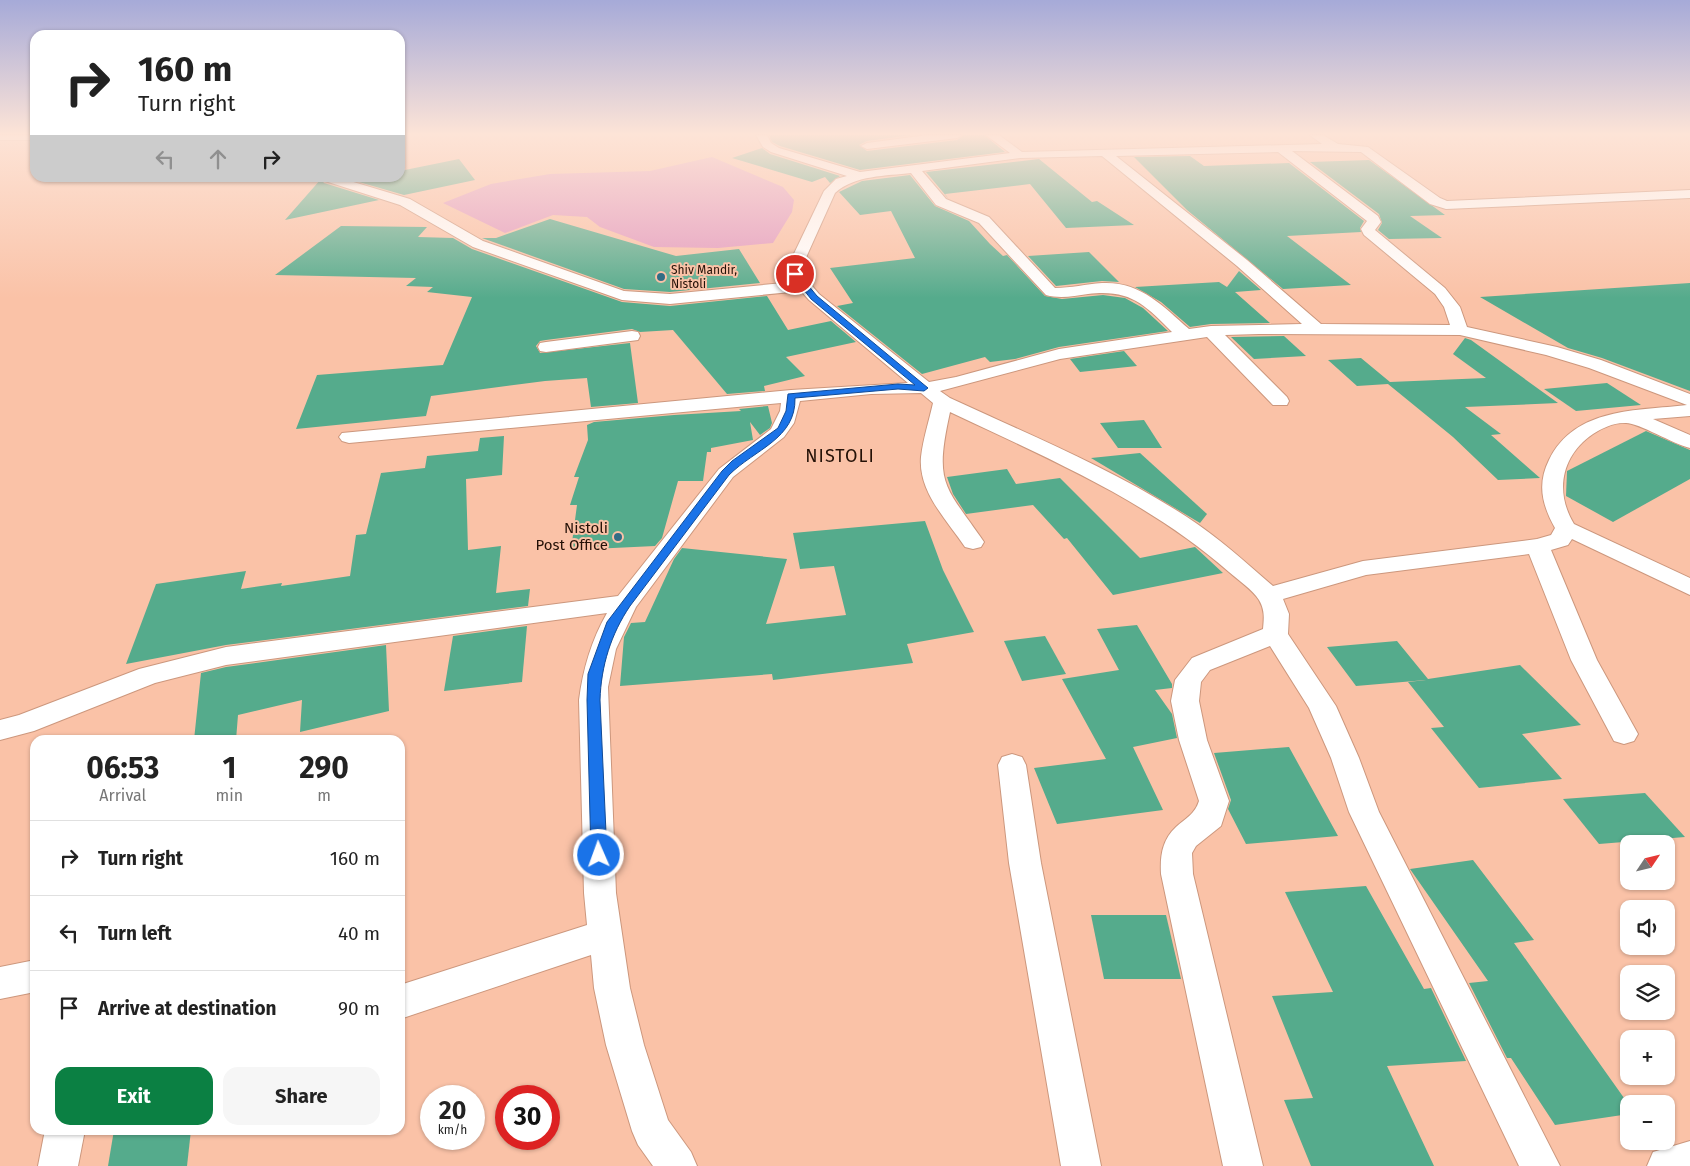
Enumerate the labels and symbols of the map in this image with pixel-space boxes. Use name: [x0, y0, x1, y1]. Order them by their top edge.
pin: [774, 253, 816, 295]
place label: Shiv Mandir, Nistoli: [671, 263, 737, 291]
marker: Shiv Mandir, Nistoli: [655, 271, 667, 283]
district label: NISTOLI: [805, 445, 875, 467]
place label: Nistoli Post Office: [536, 519, 608, 554]
marker: Nistoli Post Office: [612, 531, 624, 543]
position arrow: [572, 828, 624, 880]
north arrow: [1620, 835, 1675, 890]
speed limit sign: 30: [495, 1085, 560, 1150]

